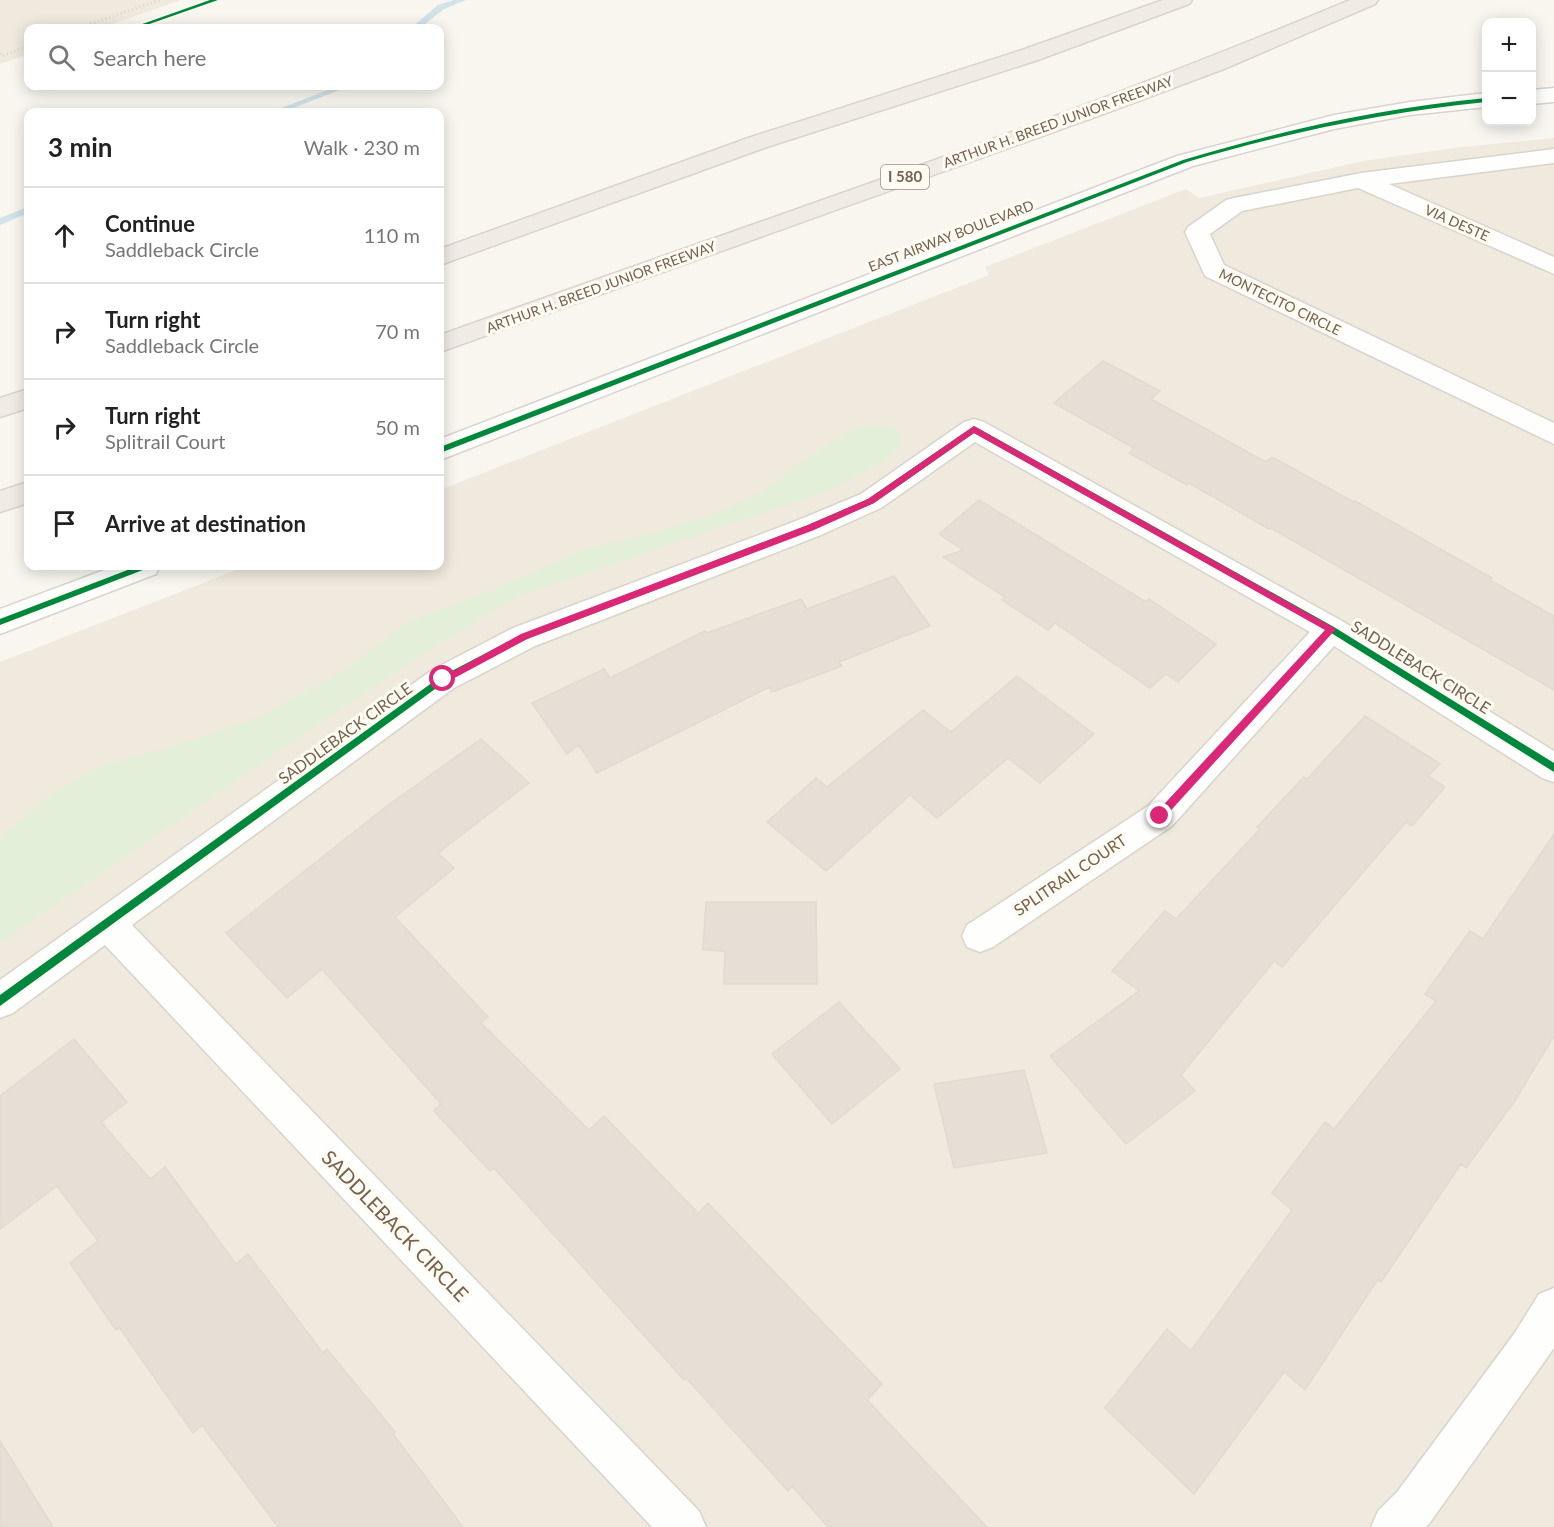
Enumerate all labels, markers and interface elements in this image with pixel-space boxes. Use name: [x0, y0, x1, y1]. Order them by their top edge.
map controls: [1482, 18, 1536, 126]
button: +: [1482, 18, 1536, 72]
search box: [24, 24, 444, 90]
icon: search: [45, 41, 78, 74]
text: Search here: [93, 44, 206, 71]
street label: ARTHUR H. BREED JUNIOR FREEWAY: [941, 72, 1175, 171]
button: −: [1482, 72, 1536, 126]
text: 3 min: [48, 131, 112, 163]
text: Walk · 230 m: [304, 135, 420, 159]
road number: I 580: [881, 165, 929, 189]
street label: EAST AIRWAY BOULEVARD: [866, 196, 1036, 275]
street label: VIA DESTE: [1422, 201, 1492, 244]
text: Continue: [105, 210, 195, 237]
icon: ahead: [48, 219, 81, 252]
text: 110 m: [364, 223, 420, 247]
text: Saddleback Circle: [105, 237, 259, 261]
street label: ARTHUR H. BREED JUNIOR FREEWAY: [484, 237, 718, 336]
street label: MONTECITO CIRCLE: [1217, 265, 1344, 338]
text: Turn right: [105, 306, 200, 333]
icon: right: [48, 315, 81, 348]
text: 70 m: [375, 319, 420, 343]
text: Saddleback Circle: [105, 333, 259, 357]
text: Turn right: [105, 402, 200, 429]
icon: right: [48, 411, 81, 444]
text: 50 m: [375, 415, 420, 439]
text: Splitrail Court: [105, 429, 225, 453]
icon: arrive: [48, 507, 81, 540]
text: Arrive at destination: [105, 510, 306, 537]
street label: SADDLEBACK CIRCLE: [1348, 616, 1494, 717]
route start: [429, 665, 455, 691]
street label: SADDLEBACK CIRCLE: [274, 678, 415, 787]
route end: [1146, 802, 1172, 828]
street label: SPLITRAIL COURT: [1010, 830, 1130, 919]
street label: SADDLEBACK CIRCLE: [317, 1145, 474, 1306]

